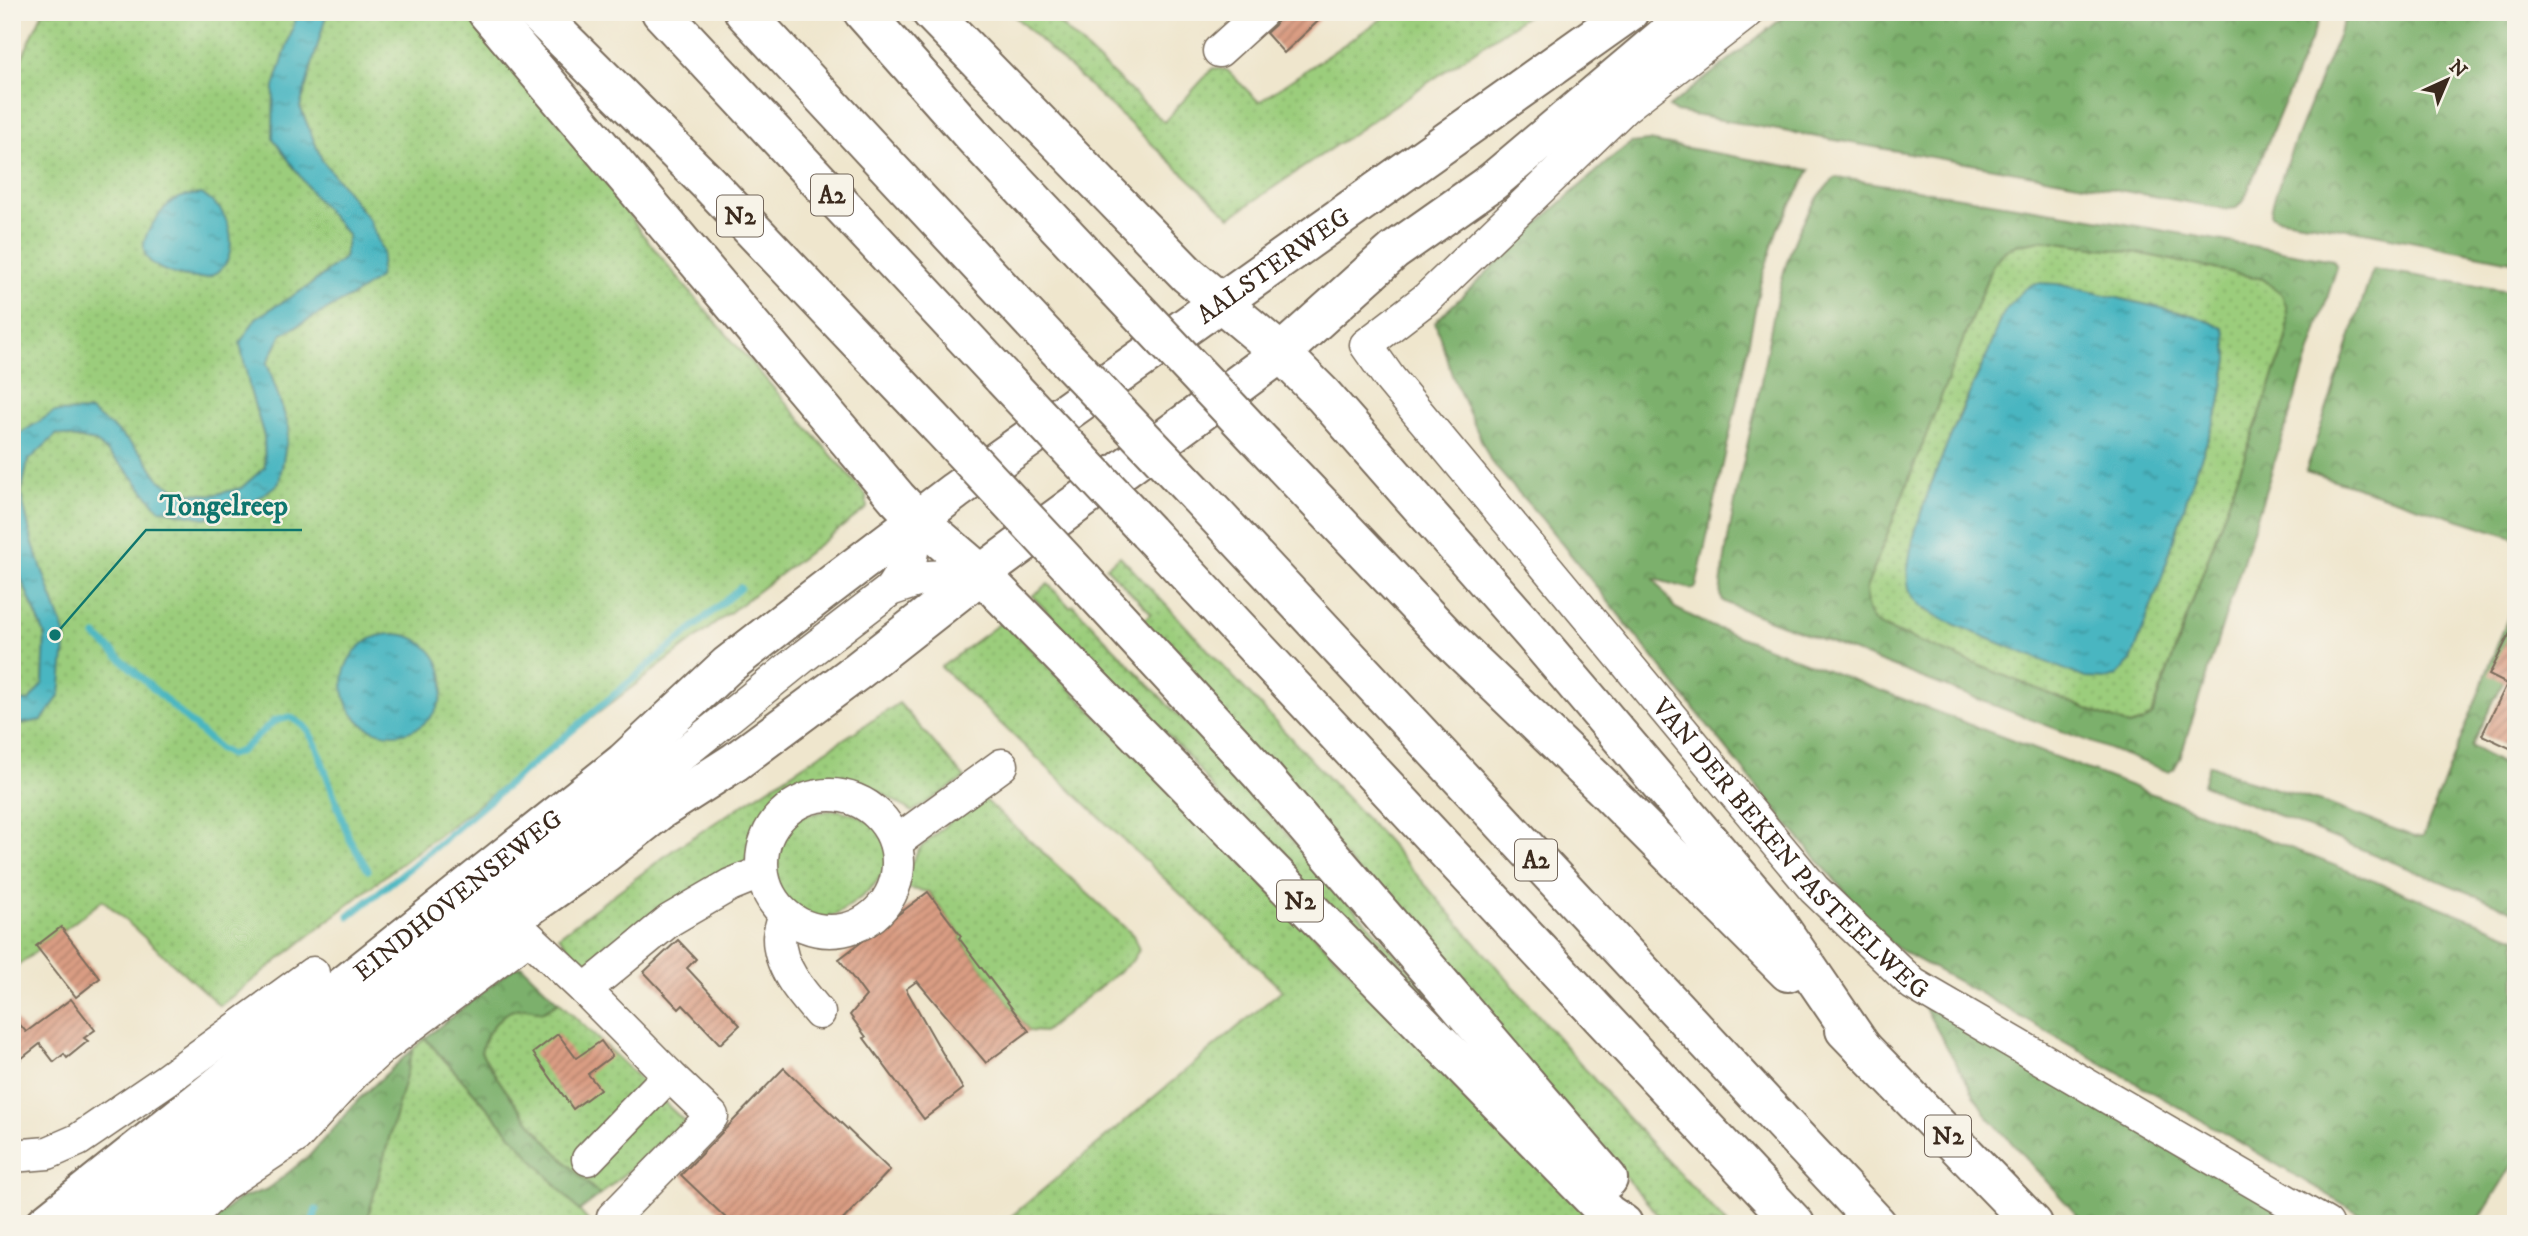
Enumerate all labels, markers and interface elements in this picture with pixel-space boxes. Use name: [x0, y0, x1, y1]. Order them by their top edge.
north arrow: [2412, 46, 2482, 116]
text: N: [2444, 55, 2472, 83]
road number: A2: [811, 174, 853, 216]
road number: N2: [717, 196, 763, 236]
street label: AALSTERWEG: [1191, 200, 1357, 332]
callout: Tongelreep: [146, 481, 302, 530]
text: Tongelreep: [159, 489, 288, 524]
street label: VAN DER BEKEN PASTEELWEG: [1644, 691, 1934, 1008]
street label: EINDHOVENSEWEG: [348, 803, 570, 989]
road number: A2: [1515, 840, 1557, 880]
road number: N2: [1277, 880, 1323, 922]
road number: N2: [1925, 1116, 1971, 1156]

